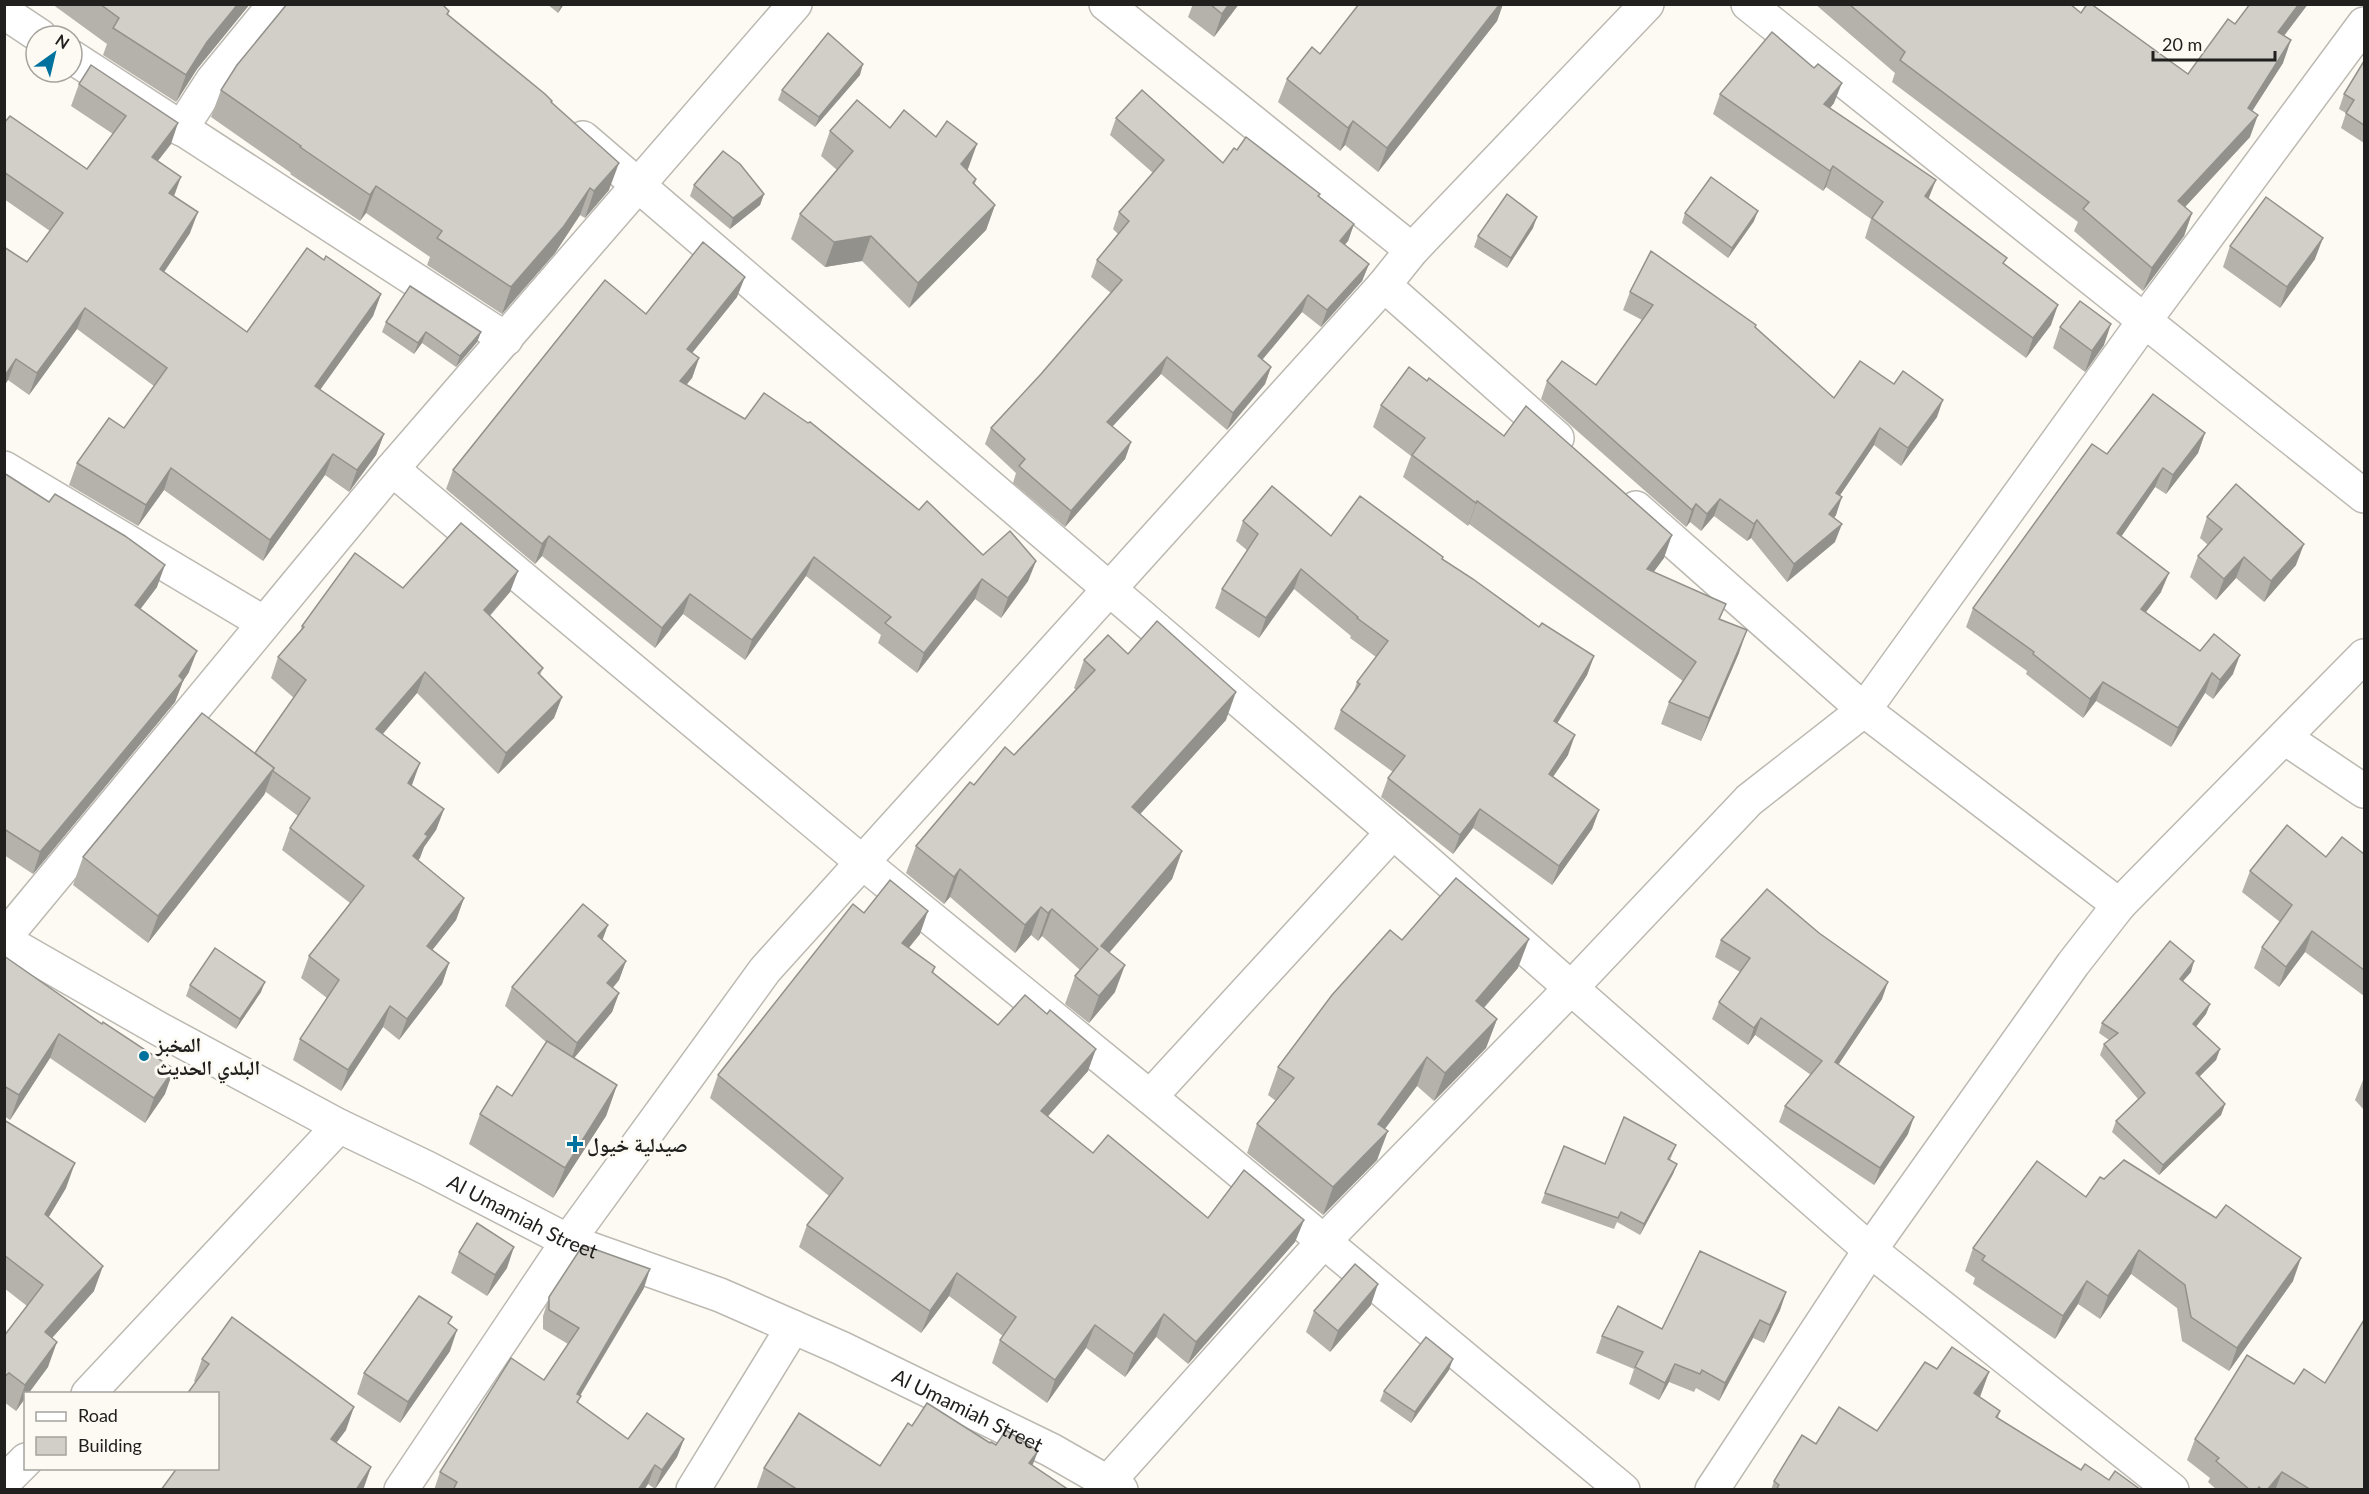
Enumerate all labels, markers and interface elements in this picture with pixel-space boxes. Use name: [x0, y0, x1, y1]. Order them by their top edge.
north arrow: [24, 24, 84, 84]
scale bar: [2153, 24, 2274, 62]
text: N: [52, 30, 73, 52]
text: 20 m: [2162, 33, 2202, 55]
place label: المخبز البلدي الحديث: [155, 1032, 260, 1084]
marker: المخبز البلدي الحديث: [137, 1049, 151, 1063]
place label: صيدلية خيول: [587, 1132, 688, 1157]
marker: صيدلية خيول: [568, 1137, 582, 1151]
street label: Al Umamiah Street: [444, 1169, 601, 1263]
street label: Al Umamiah Street: [889, 1363, 1047, 1456]
legend: [24, 1392, 219, 1470]
text: Road: [78, 1404, 118, 1426]
text: Building: [78, 1434, 142, 1456]

